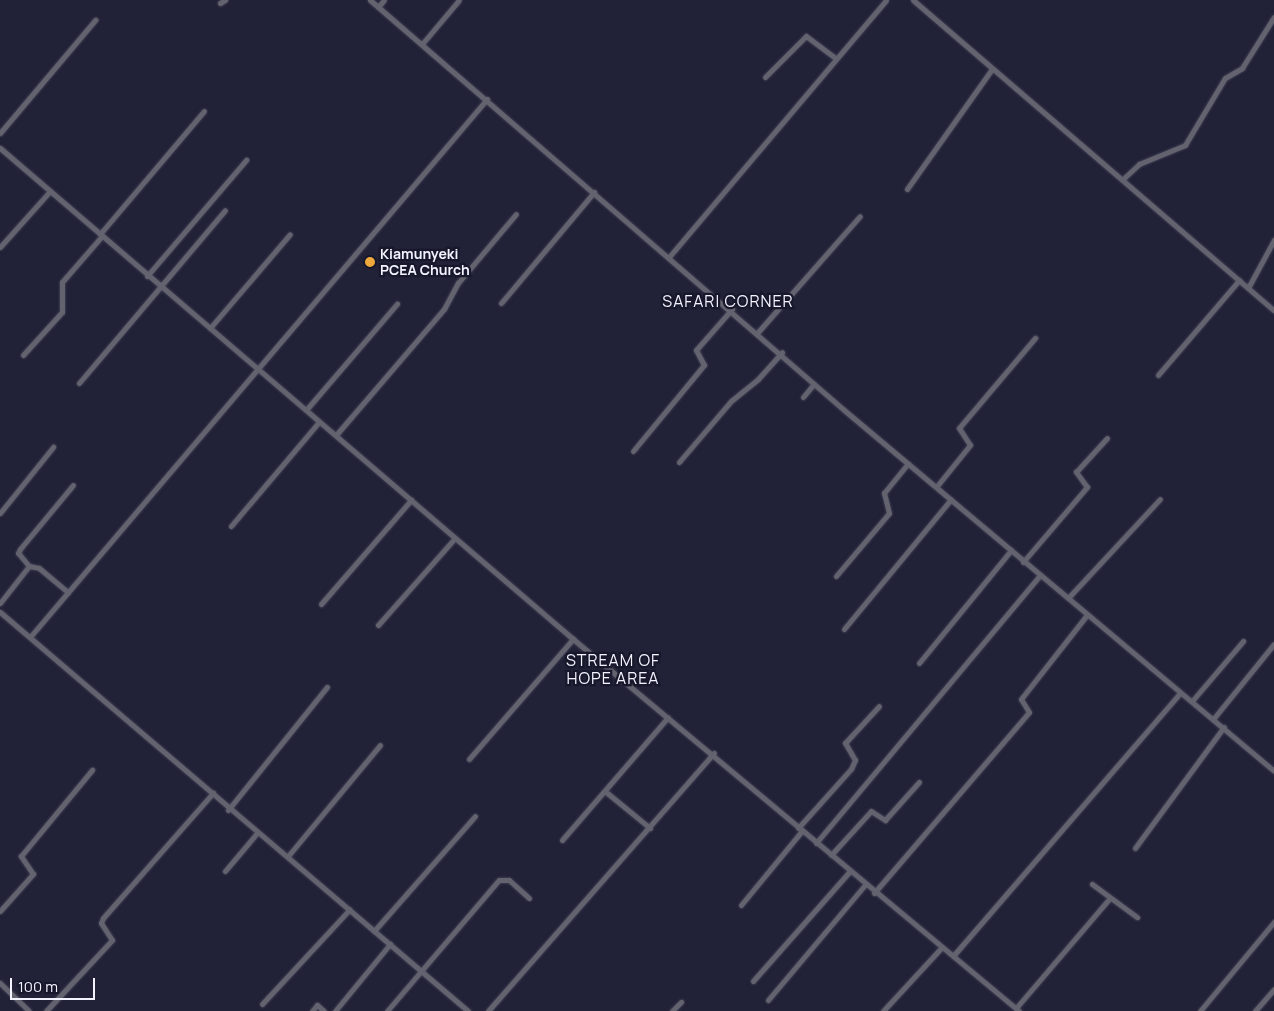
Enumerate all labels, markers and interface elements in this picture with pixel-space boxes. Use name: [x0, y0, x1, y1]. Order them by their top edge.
place label: Kiamunyeki PCEA Church: [380, 246, 470, 278]
marker: Kiamunyeki PCEA Church: [364, 256, 376, 268]
district label: SAFARI CORNER: [661, 291, 795, 311]
district label: STREAM OF HOPE AREA: [565, 650, 661, 688]
scale bar: [12, 968, 98, 1000]
text: 100 m: [18, 976, 58, 997]

